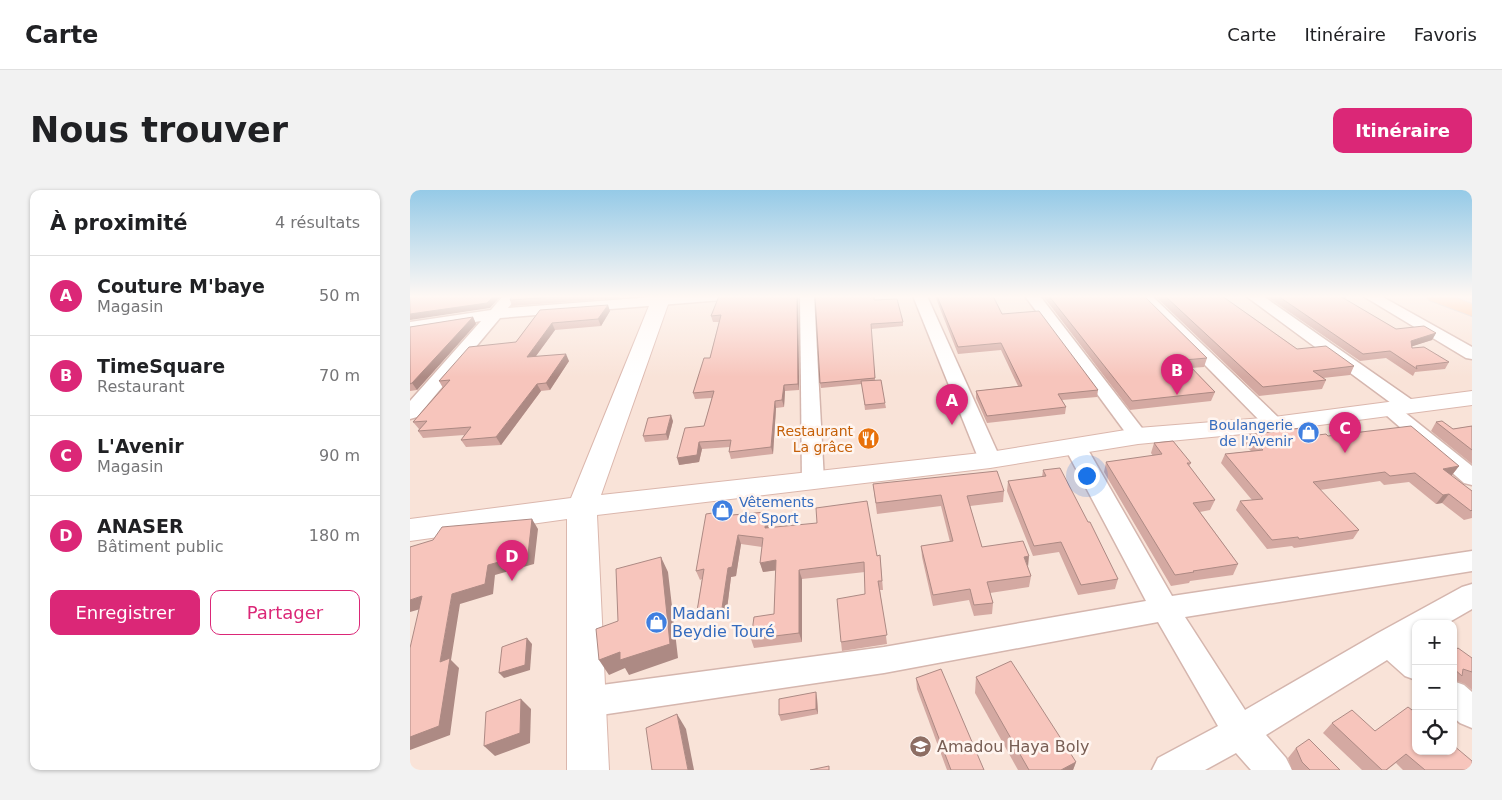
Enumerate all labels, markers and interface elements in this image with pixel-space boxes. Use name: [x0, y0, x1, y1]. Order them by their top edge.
text: Carte: [25, 21, 98, 49]
text: Carte: [1227, 24, 1276, 45]
text: Itinéraire: [1304, 24, 1386, 45]
text: Favoris: [1414, 24, 1477, 45]
button: Itinéraire: [1333, 108, 1472, 153]
text: Nous trouver: [30, 110, 288, 150]
text: À proximité: [50, 211, 187, 235]
text: 4 résultats: [275, 213, 360, 232]
text: Couture M'baye: [97, 275, 265, 297]
text: A: [60, 286, 72, 305]
text: 50 m: [319, 286, 360, 305]
text: Magasin: [97, 297, 164, 316]
pin: B: [1161, 354, 1193, 395]
text: TimeSquare: [97, 355, 225, 377]
text: B: [60, 366, 72, 385]
text: 70 m: [319, 366, 360, 385]
text: Restaurant: [97, 377, 185, 396]
pin: A: [936, 384, 968, 425]
pin: C: [1329, 412, 1361, 453]
place label: Boulangerie de l'Avenir: [1209, 417, 1293, 449]
shop icon: Boulangerie de l'Avenir: [1297, 421, 1321, 445]
place label: Restaurant La grâce: [776, 423, 853, 455]
restaurant icon: Restaurant La grâce: [857, 427, 881, 451]
text: L'Avenir: [97, 435, 184, 457]
text: C: [60, 446, 72, 465]
text: 90 m: [319, 446, 360, 465]
text: Magasin: [97, 457, 164, 476]
your location: [1074, 463, 1100, 489]
place label: Vêtements de Sport: [739, 494, 814, 526]
shop icon: Vêtements de Sport: [711, 498, 735, 522]
text: ANASER: [97, 515, 184, 537]
text: D: [59, 526, 73, 545]
text: 180 m: [309, 526, 360, 545]
text: Bâtiment public: [97, 537, 224, 556]
pin: D: [496, 540, 528, 581]
button: Enregistrer: [50, 590, 200, 635]
button: Partager: [210, 590, 360, 635]
place label: Madani Beydie Touré: [672, 604, 775, 641]
shop icon: Madani Beydie Touré: [644, 610, 668, 634]
map controls: [1412, 620, 1457, 755]
button: +: [1412, 620, 1457, 665]
button: −: [1412, 665, 1457, 710]
button: locate: [1412, 710, 1457, 755]
school or university icon: Amadou Haya Boly: [909, 734, 933, 758]
place label: Amadou Haya Boly: [937, 737, 1089, 756]

